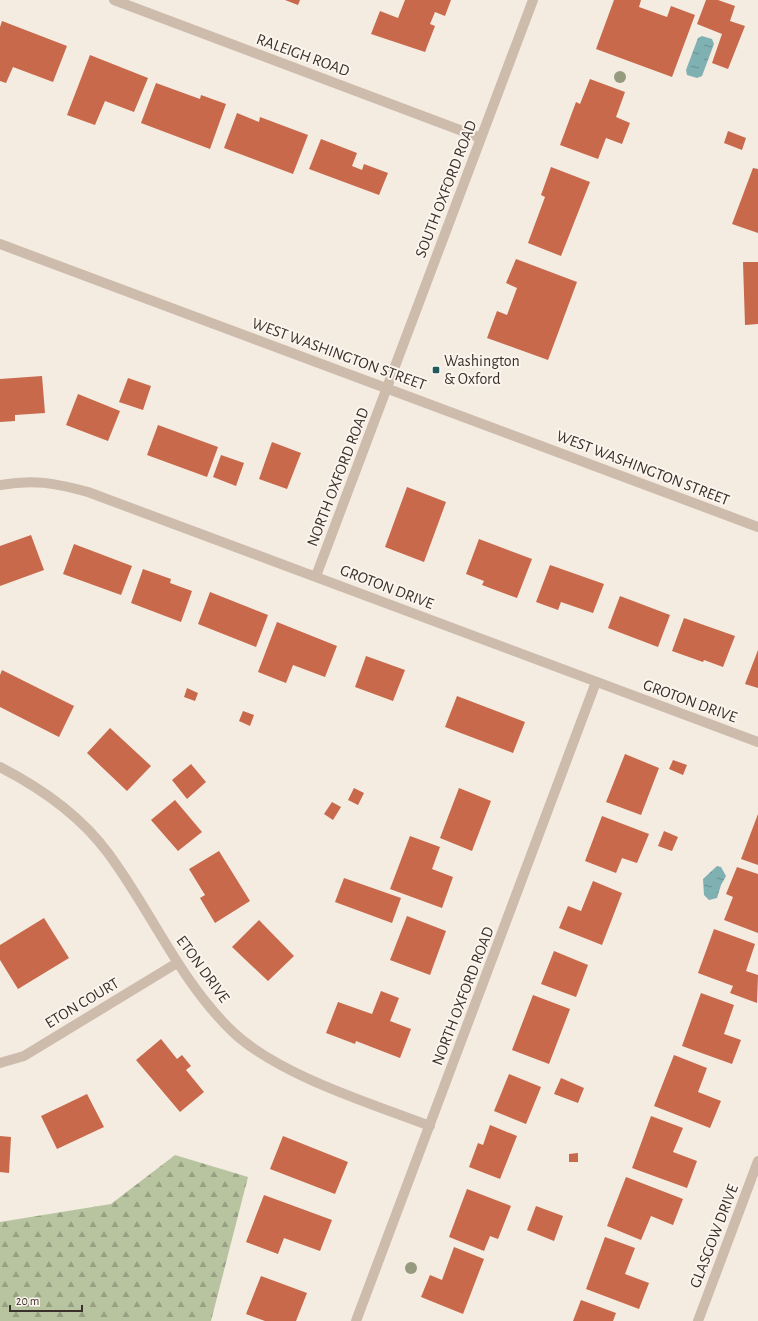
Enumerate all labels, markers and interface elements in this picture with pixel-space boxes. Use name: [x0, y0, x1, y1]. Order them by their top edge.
street label: RALEIGH ROAD: [254, 31, 352, 79]
street label: SOUTH OXFORD ROAD: [412, 118, 480, 260]
street label: WEST WASHINGTON STREET: [250, 315, 428, 393]
place label: Washington & Oxford: [444, 353, 520, 387]
marker: Washington & Oxford: [431, 365, 441, 375]
street label: NORTH OXFORD ROAD: [304, 406, 372, 548]
street label: WEST WASHINGTON STREET: [554, 428, 732, 509]
street label: GROTON DRIVE: [338, 562, 436, 612]
street label: GROTON DRIVE: [641, 677, 739, 725]
street label: NORTH OXFORD ROAD: [429, 925, 497, 1067]
street label: ETON DRIVE: [173, 932, 233, 1006]
street label: ETON COURT: [42, 975, 122, 1031]
street label: GLASGOW DRIVE: [687, 1182, 741, 1290]
scale bar: [10, 1287, 82, 1313]
text: 20 m: [16, 1295, 39, 1307]

